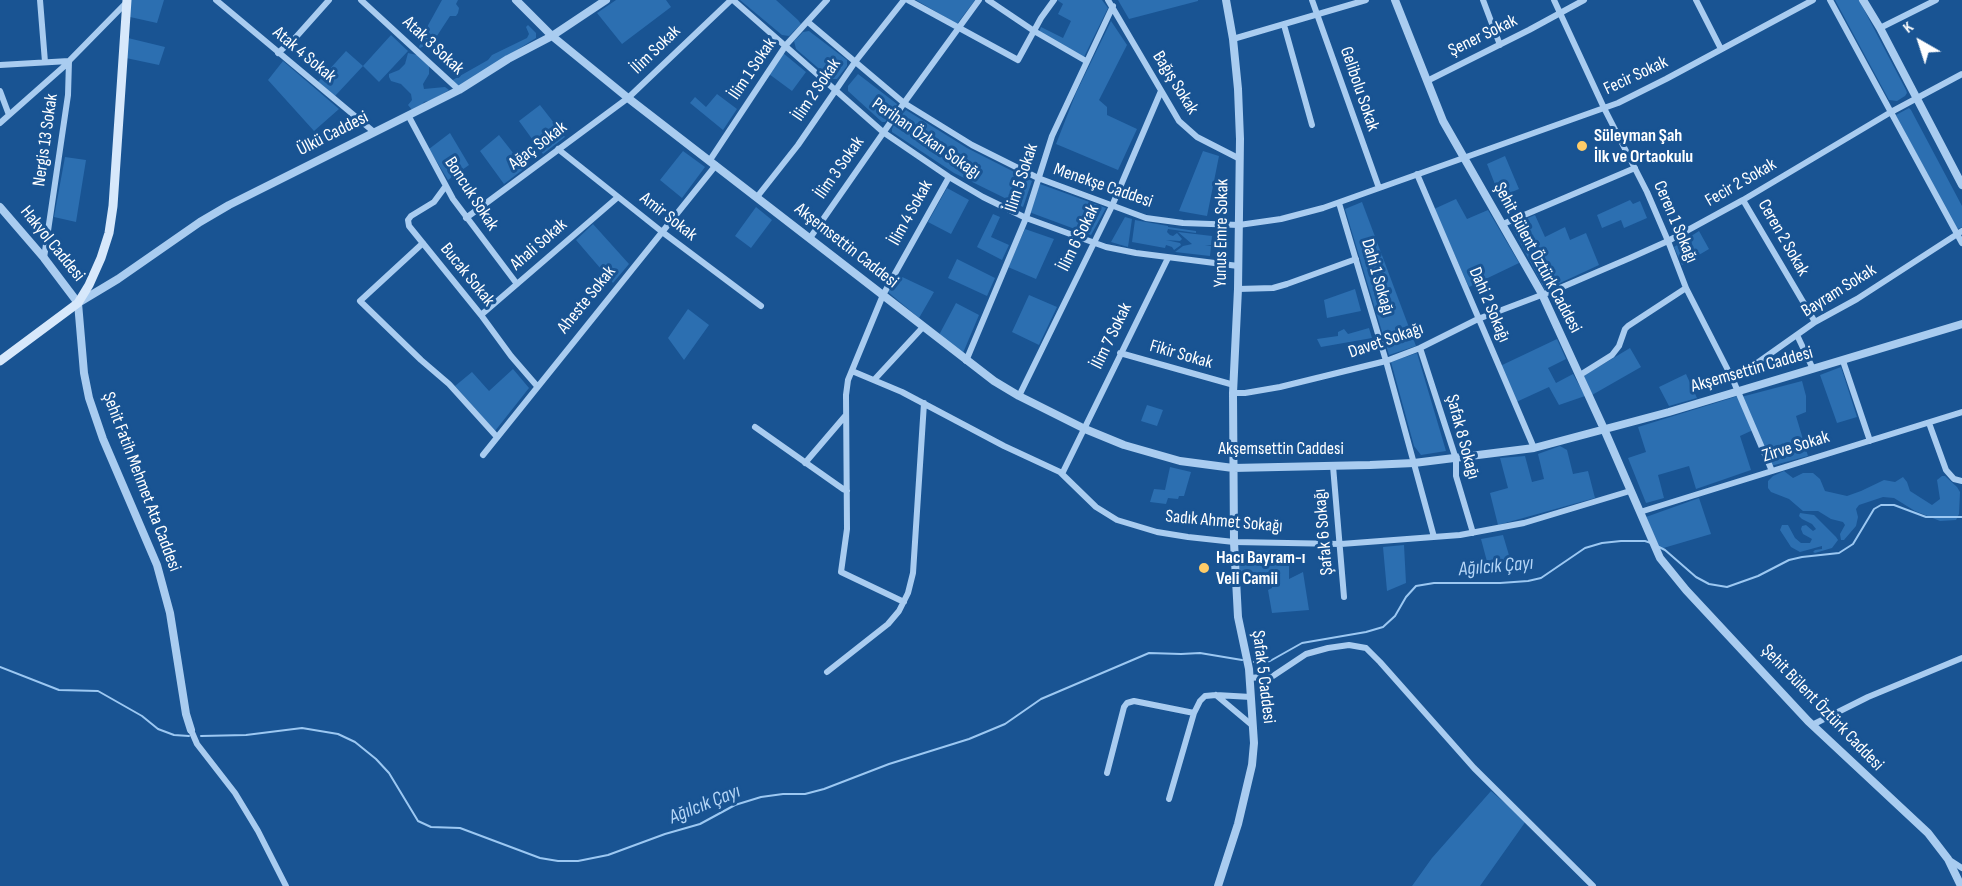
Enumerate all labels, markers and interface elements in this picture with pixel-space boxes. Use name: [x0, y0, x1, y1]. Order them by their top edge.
street label: Şener Sokak: [1445, 10, 1521, 62]
street label: Atak 3 Sokak: [398, 12, 468, 80]
north arrow: [1890, 12, 1950, 72]
text: K: [1899, 18, 1917, 37]
street label: İlim Sokak: [627, 21, 685, 79]
street label: Atak 4 Sokak: [268, 22, 340, 88]
street label: İlim 1 Sokak: [724, 34, 782, 104]
street label: Gelibolu Sokak: [1334, 44, 1384, 134]
street label: Bağış Sokak: [1147, 47, 1203, 119]
street label: Fecir Sokak: [1601, 52, 1671, 100]
street label: İlim 2 Sokak: [788, 54, 846, 126]
street label: Nergis 13 Sokak: [29, 92, 63, 188]
street label: Perihan Özkan Sokağı: [867, 94, 985, 184]
street label: Ülkü Caddesi: [294, 107, 372, 161]
street label: Ağaç Sokak: [504, 117, 572, 175]
place label: Süleyman Şah İlk ve Ortaokulu: [1594, 125, 1693, 168]
street label: İlim 3 Sokak: [811, 133, 869, 203]
marker: Süleyman Şah İlk ve Ortaokulu: [1575, 139, 1589, 153]
street label: İlim 5 Sokak: [1001, 141, 1043, 215]
street label: Boncuk Sokak: [439, 153, 503, 235]
street label: Fecir 2 Sokak: [1702, 154, 1780, 212]
street label: Menekşe Caddesi: [1051, 159, 1155, 213]
street label: İlim 4 Sokak: [884, 177, 938, 249]
street label: Yunus Emre Sokak: [1210, 178, 1234, 288]
street label: Ceren 1 Sokağı: [1648, 178, 1702, 266]
street label: Şehit Bülent Öztürk Caddesi: [1488, 179, 1586, 337]
street label: Amir Sokak: [635, 188, 701, 246]
street label: Ceren 2 Sokak: [1752, 196, 1814, 280]
street label: Akşemsettin Caddesi: [790, 199, 902, 293]
street label: İlim 6 Sokak: [1054, 201, 1104, 275]
street label: Hakyol Caddesi: [15, 202, 89, 286]
street label: Ahali Sokak: [506, 214, 572, 276]
street label: Dahi 1 Sokağı: [1356, 236, 1398, 318]
street label: Bucak Sokak: [435, 239, 499, 311]
street label: Bayram Sokak: [1798, 260, 1880, 322]
street label: Aheste Sokak: [553, 262, 621, 338]
street label: Dahi 2 Sokağı: [1464, 264, 1514, 346]
street label: İlim 7 Sokak: [1087, 299, 1137, 373]
street label: Davet Sokağı: [1346, 318, 1426, 364]
street label: Fikir Sokak: [1147, 336, 1215, 374]
street label: Akşemsettin Caddesi: [1689, 342, 1815, 398]
street label: Şehit Fatih Mehmet Ata Caddesi: [97, 389, 185, 575]
street label: Şafak 8 Sokağı: [1440, 392, 1484, 482]
street label: Zirve Sokak: [1760, 427, 1832, 467]
street label: Akşemsettin Caddesi: [1218, 438, 1344, 460]
street label: Şafak 6 Sokağı: [1309, 488, 1339, 576]
street label: Sadık Ahmet Sokağı: [1165, 506, 1283, 538]
place label: Hacı Bayram-ı Veli Camii: [1216, 547, 1305, 590]
water label: Ağılcık Çayı: [1458, 552, 1534, 582]
marker: Hacı Bayram-ı Veli Camii: [1197, 561, 1211, 575]
street label: Şafak 5 Caddesi: [1247, 629, 1279, 725]
street label: Şehit Bülent Öztürk Caddesi: [1756, 640, 1888, 776]
water label: Ağılcık Çayı: [666, 780, 744, 830]

